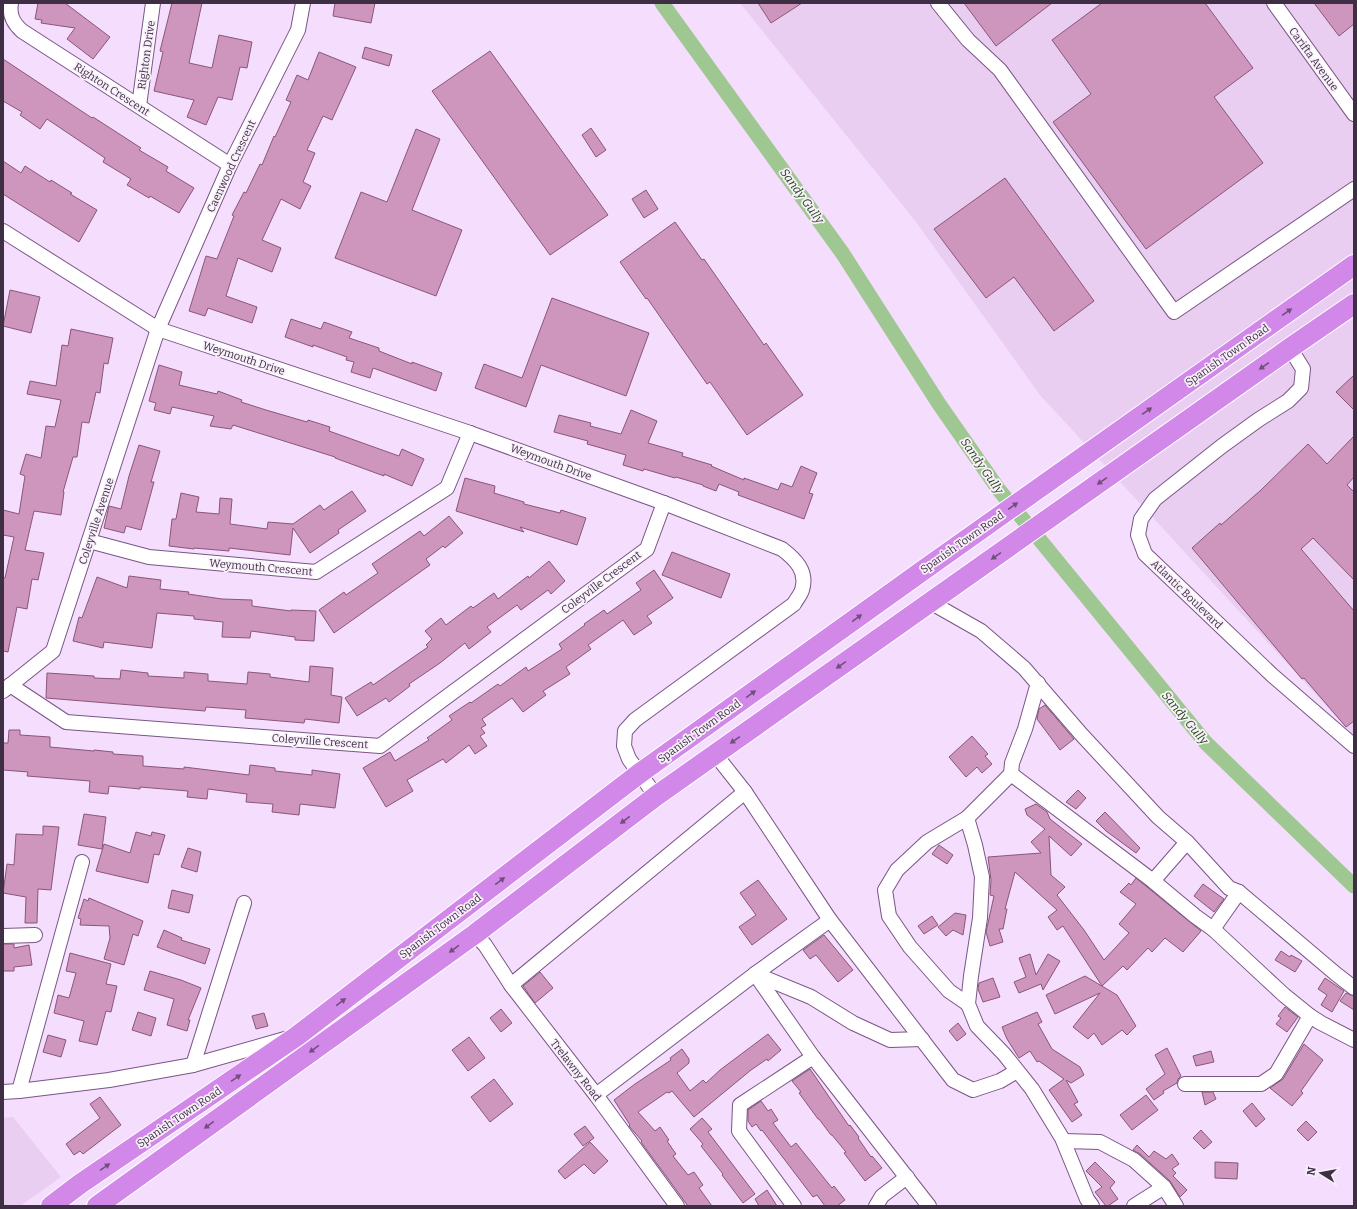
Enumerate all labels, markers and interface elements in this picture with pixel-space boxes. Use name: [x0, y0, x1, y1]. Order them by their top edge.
street label: Righton Drive: [135, 20, 158, 90]
street label: Carifta Avenue: [1286, 25, 1341, 94]
street label: Righton Crescent: [71, 60, 152, 119]
street label: Caenwood Crescent: [204, 118, 259, 215]
water label: Sandy Gully: [777, 166, 827, 227]
one-way arrow: [1282, 308, 1293, 316]
street label: Spanish Town Road: [1183, 321, 1272, 389]
street label: Weymouth Drive: [201, 339, 287, 378]
one-way arrow: [1259, 362, 1270, 370]
one-way arrow: [1142, 407, 1152, 415]
water label: Sandy Gully: [958, 436, 1007, 497]
street label: Weymouth Drive: [508, 442, 593, 483]
street label: Coleyville Avenue: [76, 476, 117, 566]
one-way arrow: [1097, 477, 1108, 485]
one-way arrow: [1008, 502, 1019, 510]
street label: Spanish Town Road: [918, 508, 1007, 576]
street label: Coleyville Crescent: [559, 548, 644, 617]
one-way arrow: [991, 552, 1001, 560]
street label: Weymouth Crescent: [209, 557, 313, 578]
street label: Atlantic Boulevard: [1148, 557, 1225, 632]
one-way arrow: [852, 614, 862, 622]
one-way arrow: [836, 661, 847, 669]
one-way arrow: [746, 689, 757, 698]
water label: Sandy Gully: [1159, 689, 1212, 748]
street label: Spanish Town Road: [655, 697, 744, 766]
street label: Coleyville Crescent: [271, 732, 369, 751]
one-way arrow: [730, 736, 740, 744]
one-way arrow: [619, 816, 630, 824]
one-way arrow: [495, 876, 506, 885]
street label: Spanish Town Road: [397, 891, 484, 961]
one-way arrow: [449, 945, 459, 953]
one-way arrow: [336, 998, 347, 1006]
street label: Trelawny Road: [547, 1037, 604, 1104]
one-way arrow: [309, 1045, 320, 1053]
one-way arrow: [231, 1074, 241, 1082]
street label: Spanish Town Road: [135, 1084, 224, 1151]
one-way arrow: [204, 1121, 214, 1129]
north arrow: [1301, 1153, 1341, 1193]
one-way arrow: [100, 1163, 111, 1171]
text: N: [1304, 1165, 1319, 1177]

